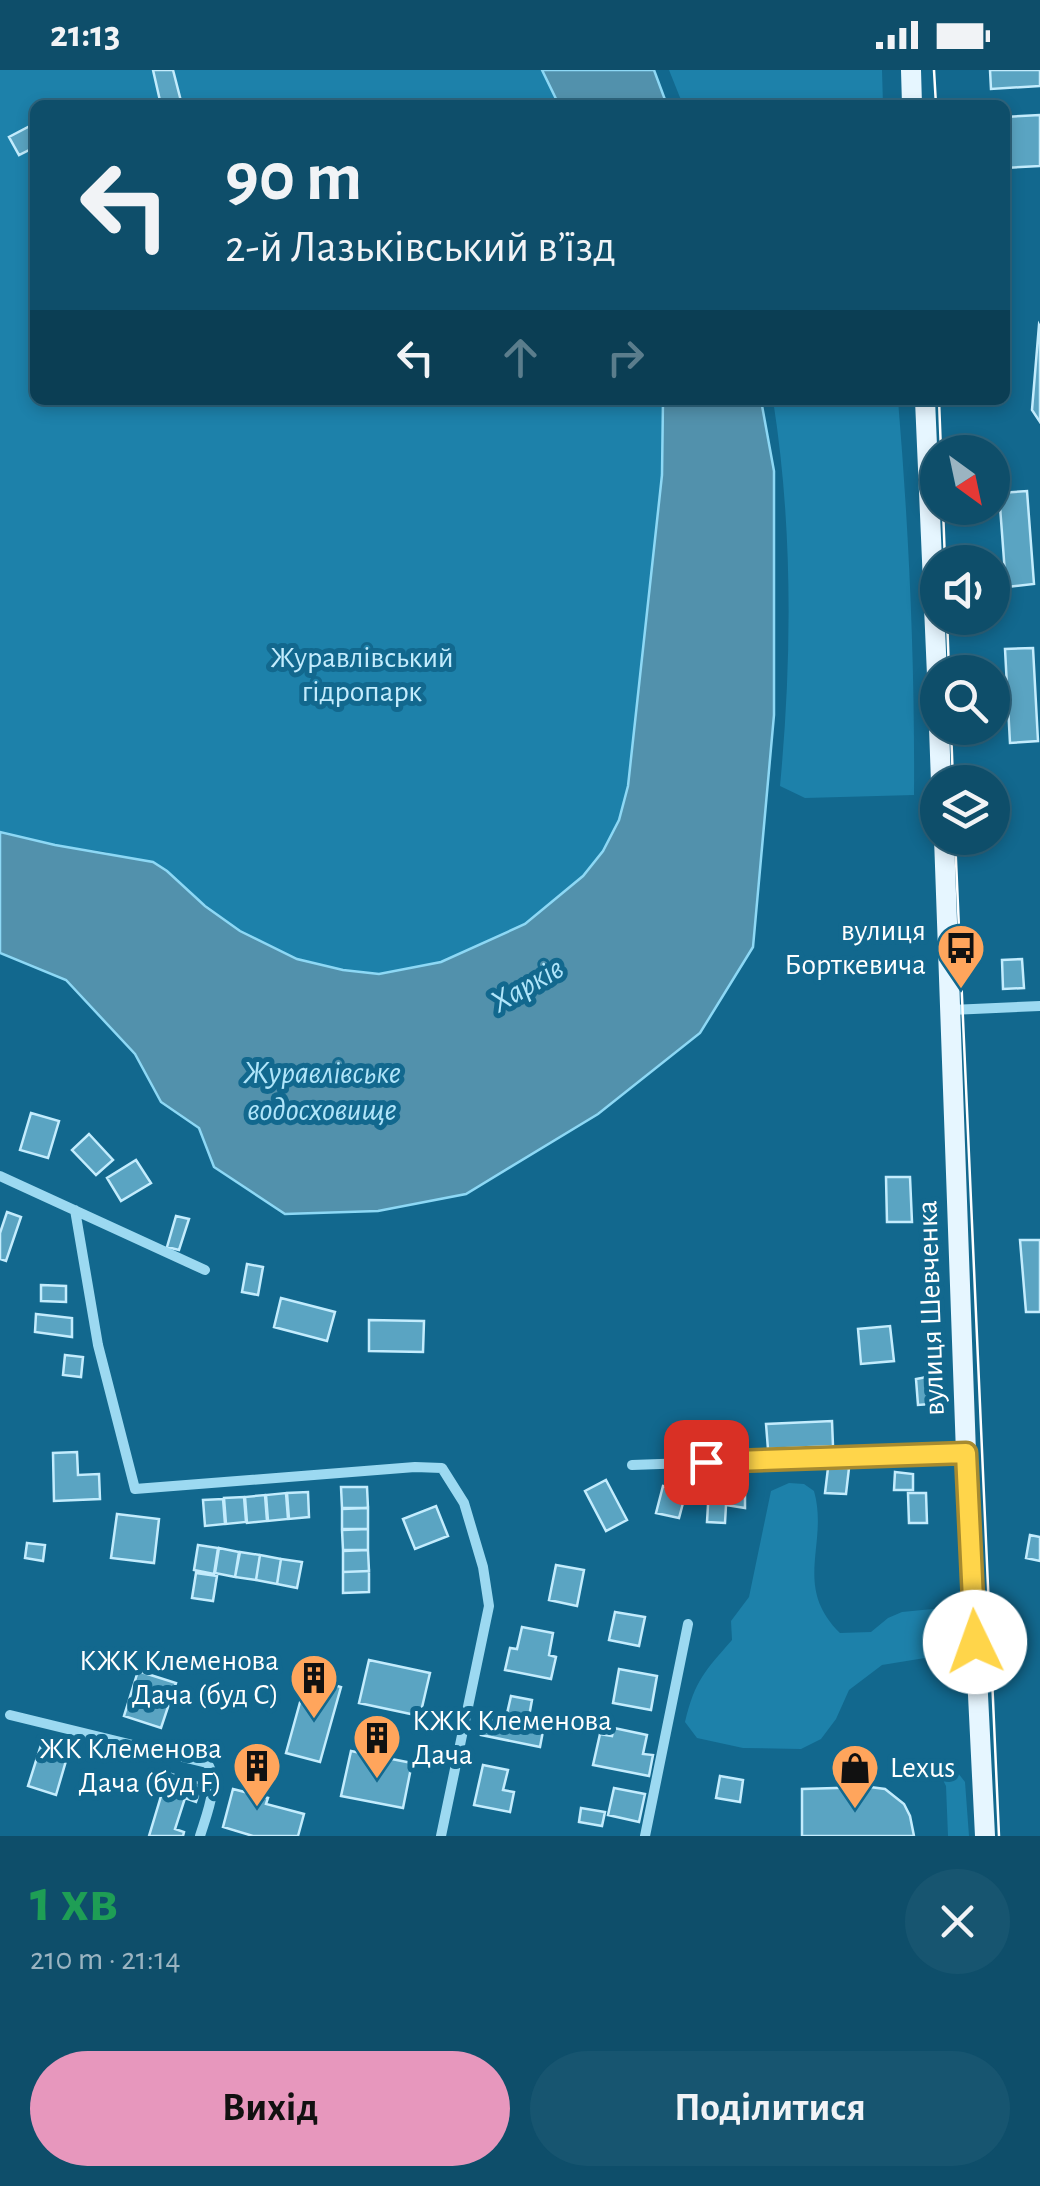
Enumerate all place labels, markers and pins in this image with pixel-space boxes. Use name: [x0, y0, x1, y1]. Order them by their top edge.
place label: вулиця Борткевича: [784, 916, 926, 980]
bus stop icon: вулиця Борткевича: [935, 922, 987, 990]
pin: [664, 1420, 749, 1505]
place label: КЖК Клеменова Дача (буд С): [79, 1646, 279, 1710]
building icon: КЖК Клеменова Дача (буд С): [288, 1652, 340, 1720]
place label: КЖК Клеменова Дача: [412, 1706, 612, 1770]
building icon: КЖК Клеменова Дача: [351, 1712, 403, 1780]
place label: ЖК Клеменова Дача (буд F): [39, 1734, 222, 1798]
building icon: ЖК Клеменова Дача (буд F): [231, 1740, 283, 1808]
shop icon: Lexus: [829, 1742, 881, 1810]
place label: Lexus: [890, 1753, 955, 1783]

